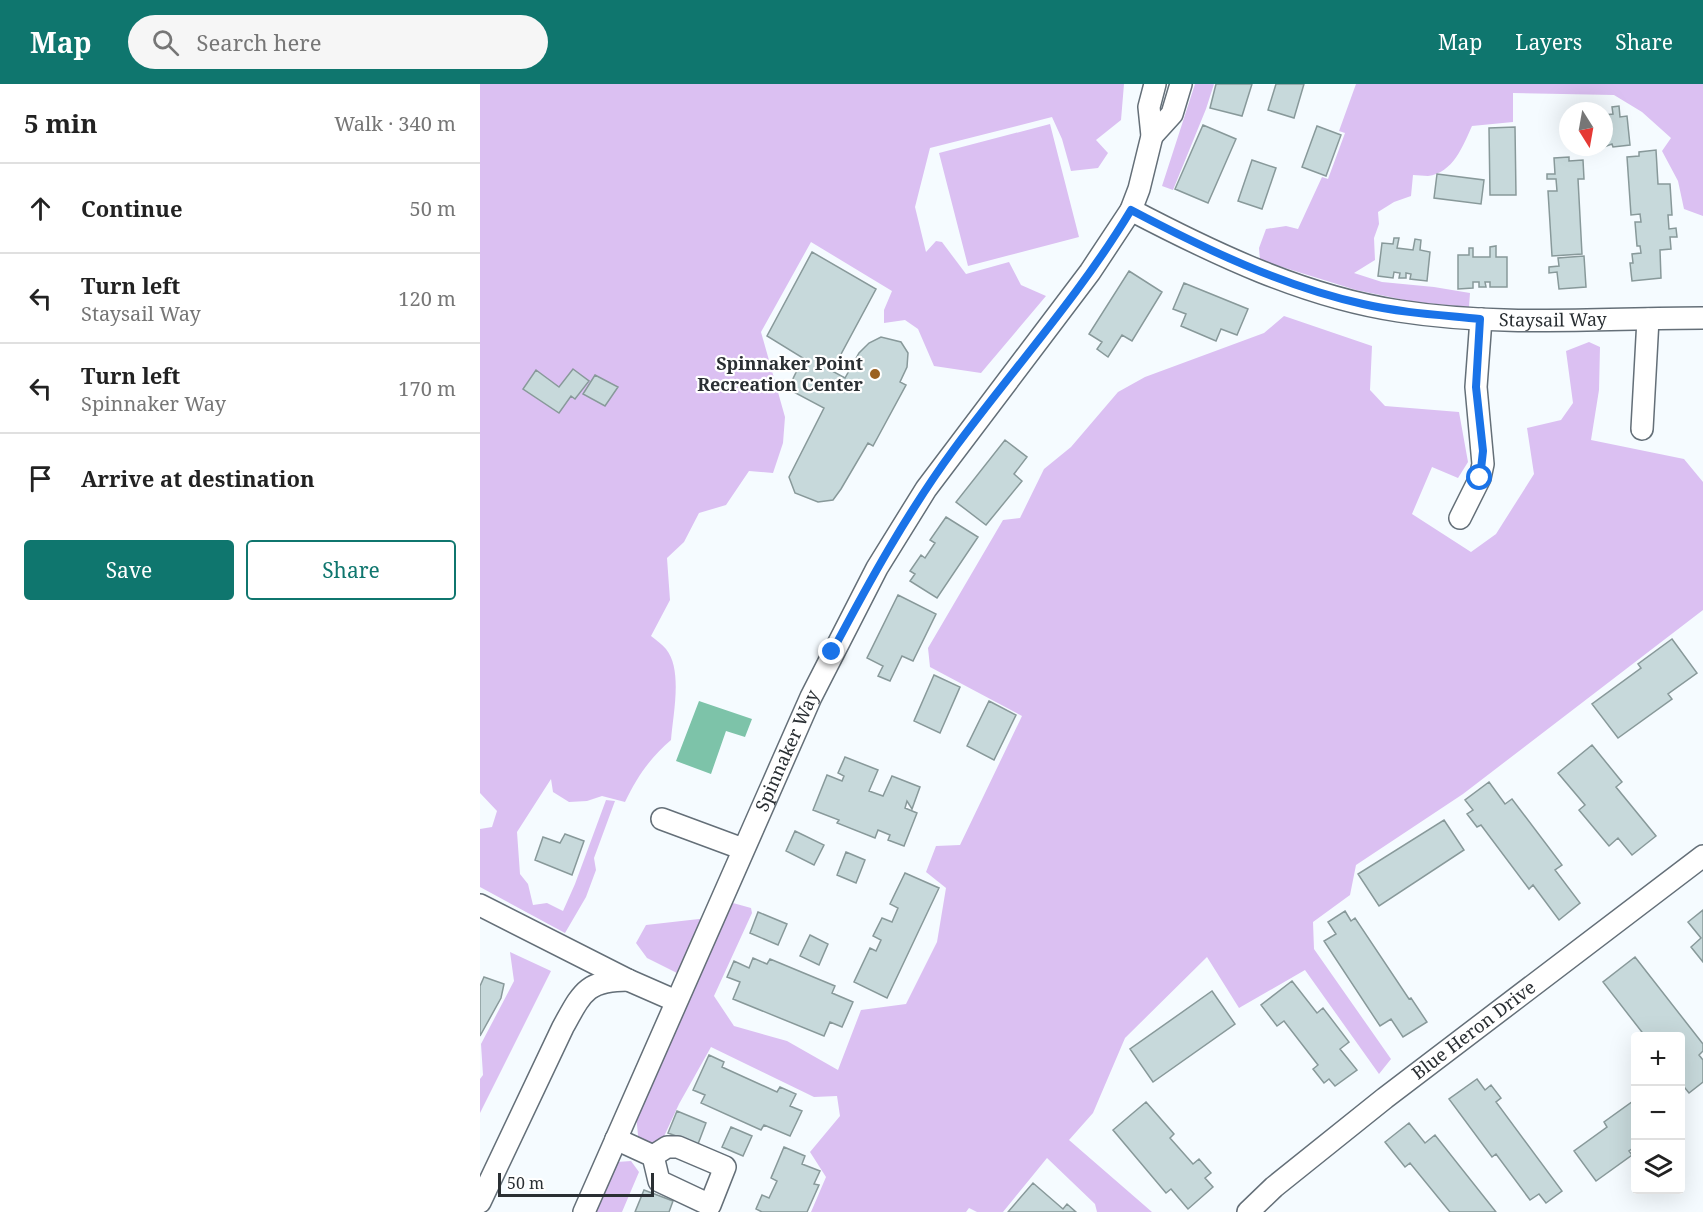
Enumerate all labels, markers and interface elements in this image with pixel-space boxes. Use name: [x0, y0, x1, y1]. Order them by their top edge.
search box: [128, 15, 548, 69]
text: Map: [30, 23, 92, 61]
icon: search: [149, 26, 182, 59]
text: Search here: [197, 27, 321, 57]
text: Map: [1438, 28, 1482, 56]
text: Layers: [1515, 28, 1582, 56]
text: Share: [1615, 28, 1673, 56]
north arrow: [1559, 102, 1613, 156]
text: 5 min: [24, 105, 98, 141]
text: Walk · 340 m: [334, 110, 456, 137]
icon: ahead: [24, 192, 57, 225]
text: Continue: [81, 193, 183, 223]
text: 50 m: [410, 195, 456, 222]
text: Turn left: [81, 270, 180, 300]
icon: left: [24, 282, 57, 315]
text: 120 m: [398, 285, 456, 312]
text: Staysail Way: [81, 300, 201, 327]
street label: Staysail Way: [1499, 307, 1608, 332]
place label: Spinnaker Point Recreation Center: [697, 351, 864, 396]
text: Turn left: [81, 360, 180, 390]
marker: Spinnaker Point Recreation Center: [868, 367, 882, 381]
icon: left: [24, 372, 57, 405]
text: 170 m: [398, 375, 456, 402]
text: Spinnaker Way: [81, 390, 226, 417]
icon: arrive: [24, 462, 57, 495]
text: Arrive at destination: [81, 463, 315, 493]
route start: [1466, 464, 1492, 490]
button: Save: [24, 540, 234, 600]
button: Share: [246, 540, 456, 600]
route end: [818, 638, 844, 664]
street label: Spinnaker Way: [749, 685, 824, 815]
street label: Blue Heron Drive: [1406, 975, 1540, 1084]
map controls: [1631, 1032, 1685, 1194]
button: +: [1631, 1032, 1685, 1086]
button: −: [1631, 1086, 1685, 1140]
button: layers: [1631, 1140, 1685, 1194]
scale bar: [498, 1170, 654, 1198]
text: 50 m: [507, 1172, 544, 1194]

